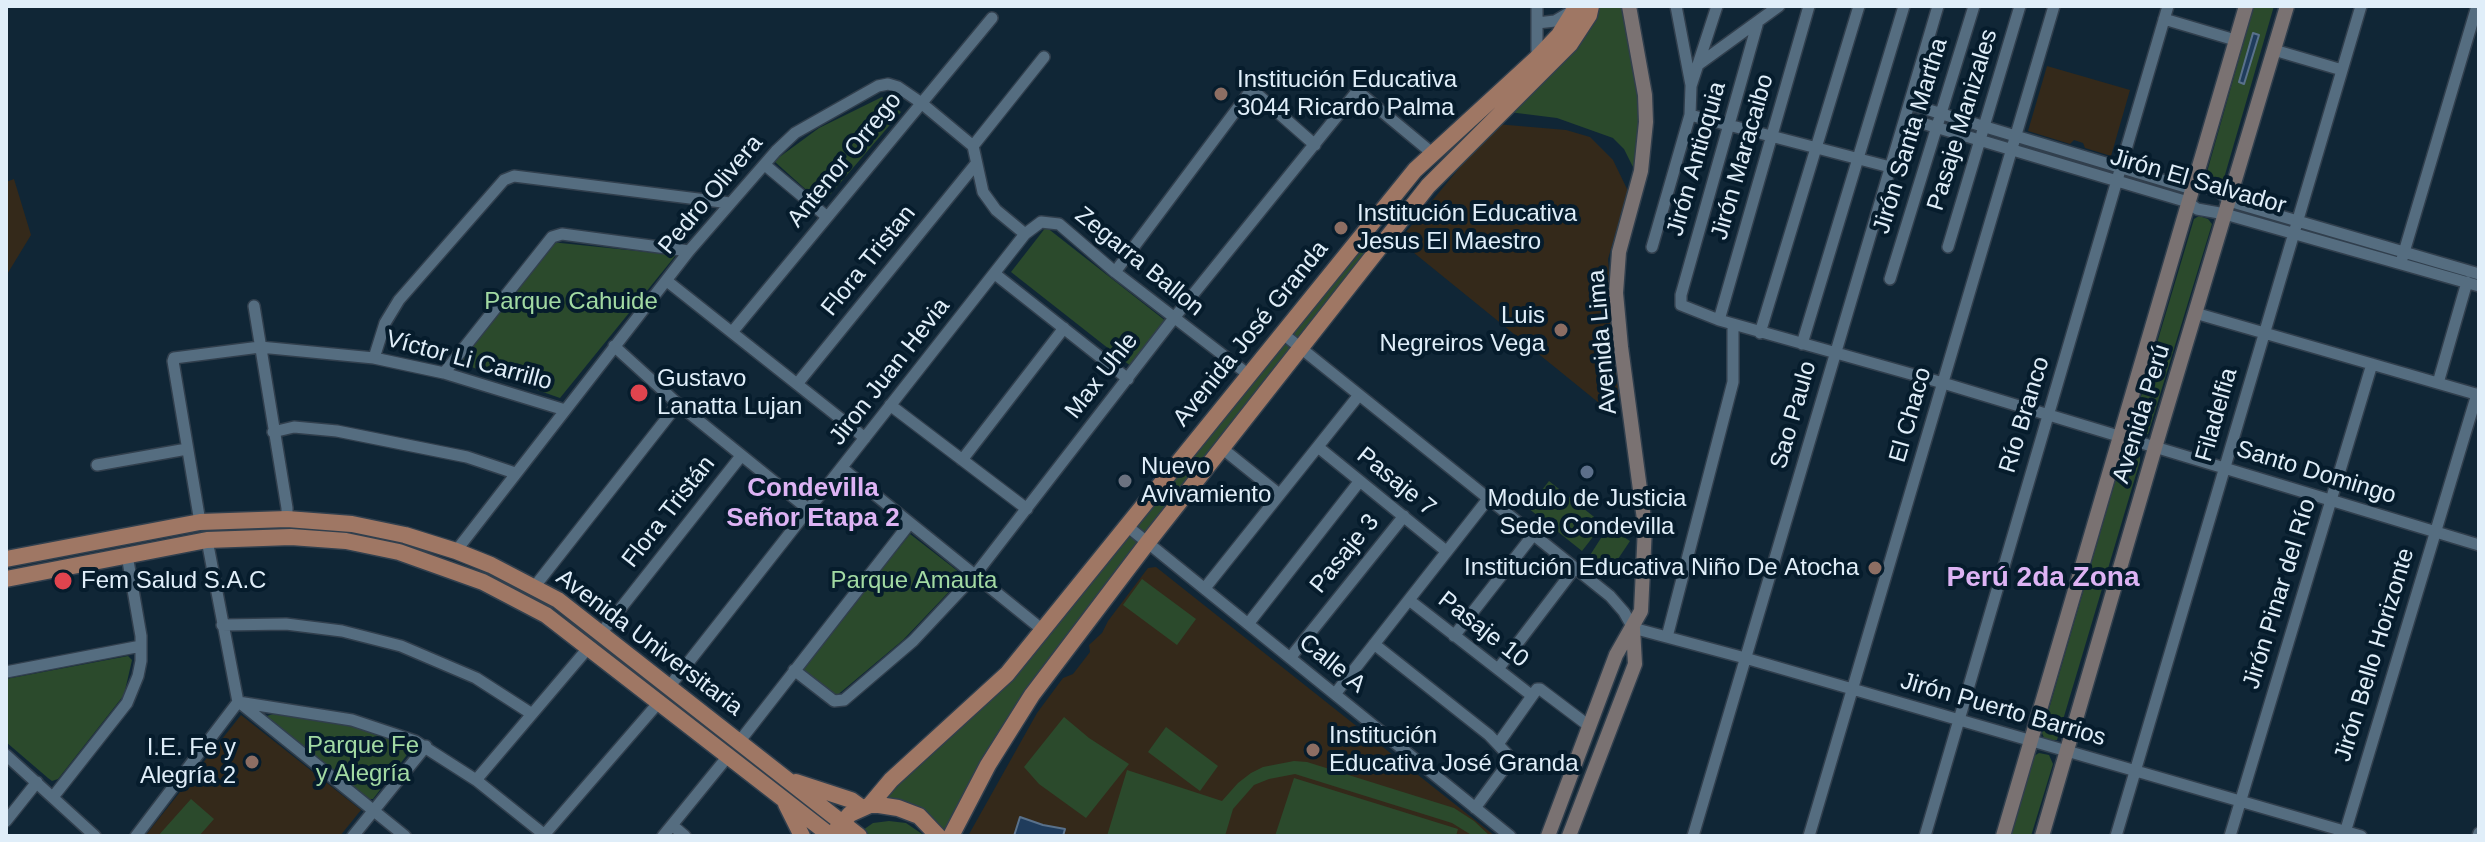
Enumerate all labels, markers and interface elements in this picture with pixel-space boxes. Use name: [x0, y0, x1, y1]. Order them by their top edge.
street label: Pasaje Manizales: [1922, 26, 2004, 214]
street label: Jirón Santa Martha: [1868, 35, 1954, 237]
place label: Institución Educativa 3044 Ricardo Palma: [1237, 66, 1457, 122]
street label: Jirón Maracaibo: [1706, 71, 1780, 243]
street label: Jirón Antioquia: [1661, 79, 1733, 239]
marker: Institución Educativa 3044 Ricardo Palma: [1212, 85, 1230, 103]
street label: Antenor Orrego: [782, 87, 908, 233]
street label: Pedro Olivera: [653, 130, 769, 260]
street label: Jirón El Salvador: [2107, 143, 2289, 221]
street label: Flora Tristan: [816, 200, 922, 322]
place label: Institución Educativa Jesus El Maestro: [1357, 200, 1577, 256]
street label: Zegarra Ballon: [1069, 201, 1209, 323]
marker: Institución Educativa Jesus El Maestro: [1332, 219, 1350, 237]
street label: Avenida José Granda: [1167, 235, 1335, 433]
street label: Avenida Lima: [1582, 269, 1624, 415]
park label: Parque Cahuide: [484, 288, 658, 316]
street label: Jiron Juan Hevia: [824, 293, 956, 451]
place label: Luis Negreiros Vega: [1380, 302, 1545, 358]
marker: Luis Negreiros Vega: [1552, 321, 1570, 339]
street label: Víctor Li Carrillo: [383, 325, 555, 397]
street label: Max Uhle: [1059, 327, 1145, 425]
street label: Avenida Perú: [2107, 341, 2177, 487]
street label: Río Branco: [1994, 353, 2056, 477]
street label: Sao Paulo: [1765, 358, 1823, 472]
street label: El Chaco: [1884, 364, 1938, 466]
place label: Gustavo Lanatta Lujan: [657, 365, 802, 421]
street label: Filadelfia: [2190, 365, 2244, 465]
marker: Gustavo Lanatta Lujan: [628, 382, 650, 404]
street label: Santo Domingo: [2233, 435, 2399, 511]
street label: Pasaje 7: [1351, 441, 1441, 523]
street label: Flora Tristán: [616, 450, 722, 574]
place label: Nuevo Avivamiento: [1141, 453, 1271, 509]
marker: Modulo de Justicia Sede Condevilla: [1578, 463, 1596, 481]
marker: Nuevo Avivamiento: [1116, 472, 1134, 490]
district label: Condevilla Señor Etapa 2: [726, 473, 900, 534]
place label: Modulo de Justicia Sede Condevilla: [1488, 485, 1686, 541]
street label: Jirón Pinar del Río: [2237, 495, 2323, 693]
street label: Pasaje 3: [1304, 509, 1386, 599]
street label: Jirón Bello Horizonte: [2329, 545, 2421, 765]
place label: Institución Educativa Niño De Atocha: [1464, 554, 1859, 582]
marker: Institución Educativa Niño De Atocha: [1866, 559, 1884, 577]
district label: Perú 2da Zona: [1947, 561, 2139, 595]
street label: Avenida Universitaria: [550, 563, 748, 723]
place label: Fem Salud S.A.C: [81, 567, 266, 595]
park label: Parque Amauta: [831, 567, 997, 595]
marker: Fem Salud S.A.C: [52, 570, 74, 592]
street label: Pasaje 10: [1432, 586, 1534, 674]
street label: Calle A: [1293, 628, 1371, 700]
street label: Jirón Puerto Barrios: [1897, 667, 2109, 753]
place label: Institución Educativa José Granda: [1329, 722, 1578, 778]
park label: Parque Fe y Alegría: [307, 732, 419, 788]
place label: I.E. Fe y Alegría 2: [140, 734, 236, 790]
marker: Institución Educativa José Granda: [1304, 741, 1322, 759]
marker: I.E. Fe y Alegría 2: [243, 753, 261, 771]

